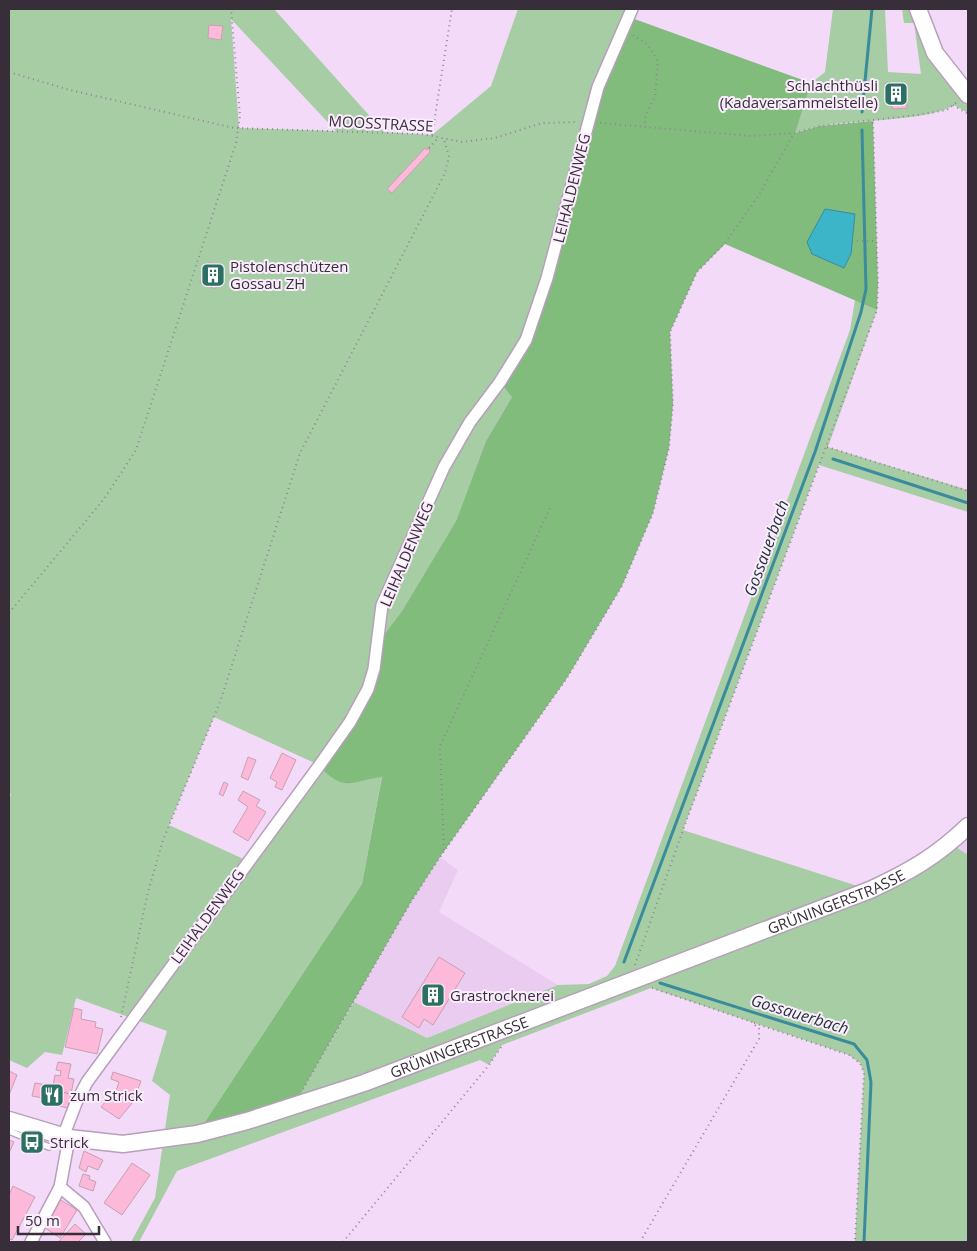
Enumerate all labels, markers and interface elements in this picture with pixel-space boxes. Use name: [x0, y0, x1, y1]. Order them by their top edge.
place label: Schlachthüsli (Kadaversammelstelle): [720, 75, 878, 112]
building icon: Schlachthüsli (Kadaversammelstelle): [883, 81, 909, 107]
street label: MOOSSTRASSE: [328, 110, 434, 136]
street label: LEIHALDENWEG: [548, 131, 594, 245]
place label: Pistolenschützen Gossau ZH: [230, 256, 348, 293]
building icon: Pistolenschützen Gossau ZH: [200, 262, 226, 288]
water label: Gossauerbach: [738, 497, 794, 599]
street label: LEIHALDENWEG: [375, 498, 437, 610]
street label: LEIHALDENWEG: [166, 865, 248, 967]
street label: GRÜNINGERSTRASSE: [764, 865, 908, 938]
building icon: Grastrocknerei: [420, 982, 446, 1008]
place label: Grastrocknerei: [450, 985, 554, 1005]
water label: Gossauerbach: [748, 989, 852, 1039]
street label: GRÜNINGERSTRASSE: [387, 1011, 531, 1082]
restaurant icon: zum Strick: [39, 1082, 65, 1108]
place label: zum Strick: [70, 1085, 143, 1105]
bus stop icon: Strick: [19, 1129, 45, 1155]
place label: Strick: [50, 1132, 89, 1152]
scale bar: [18, 1204, 99, 1236]
text: 50 m: [25, 1210, 60, 1230]

